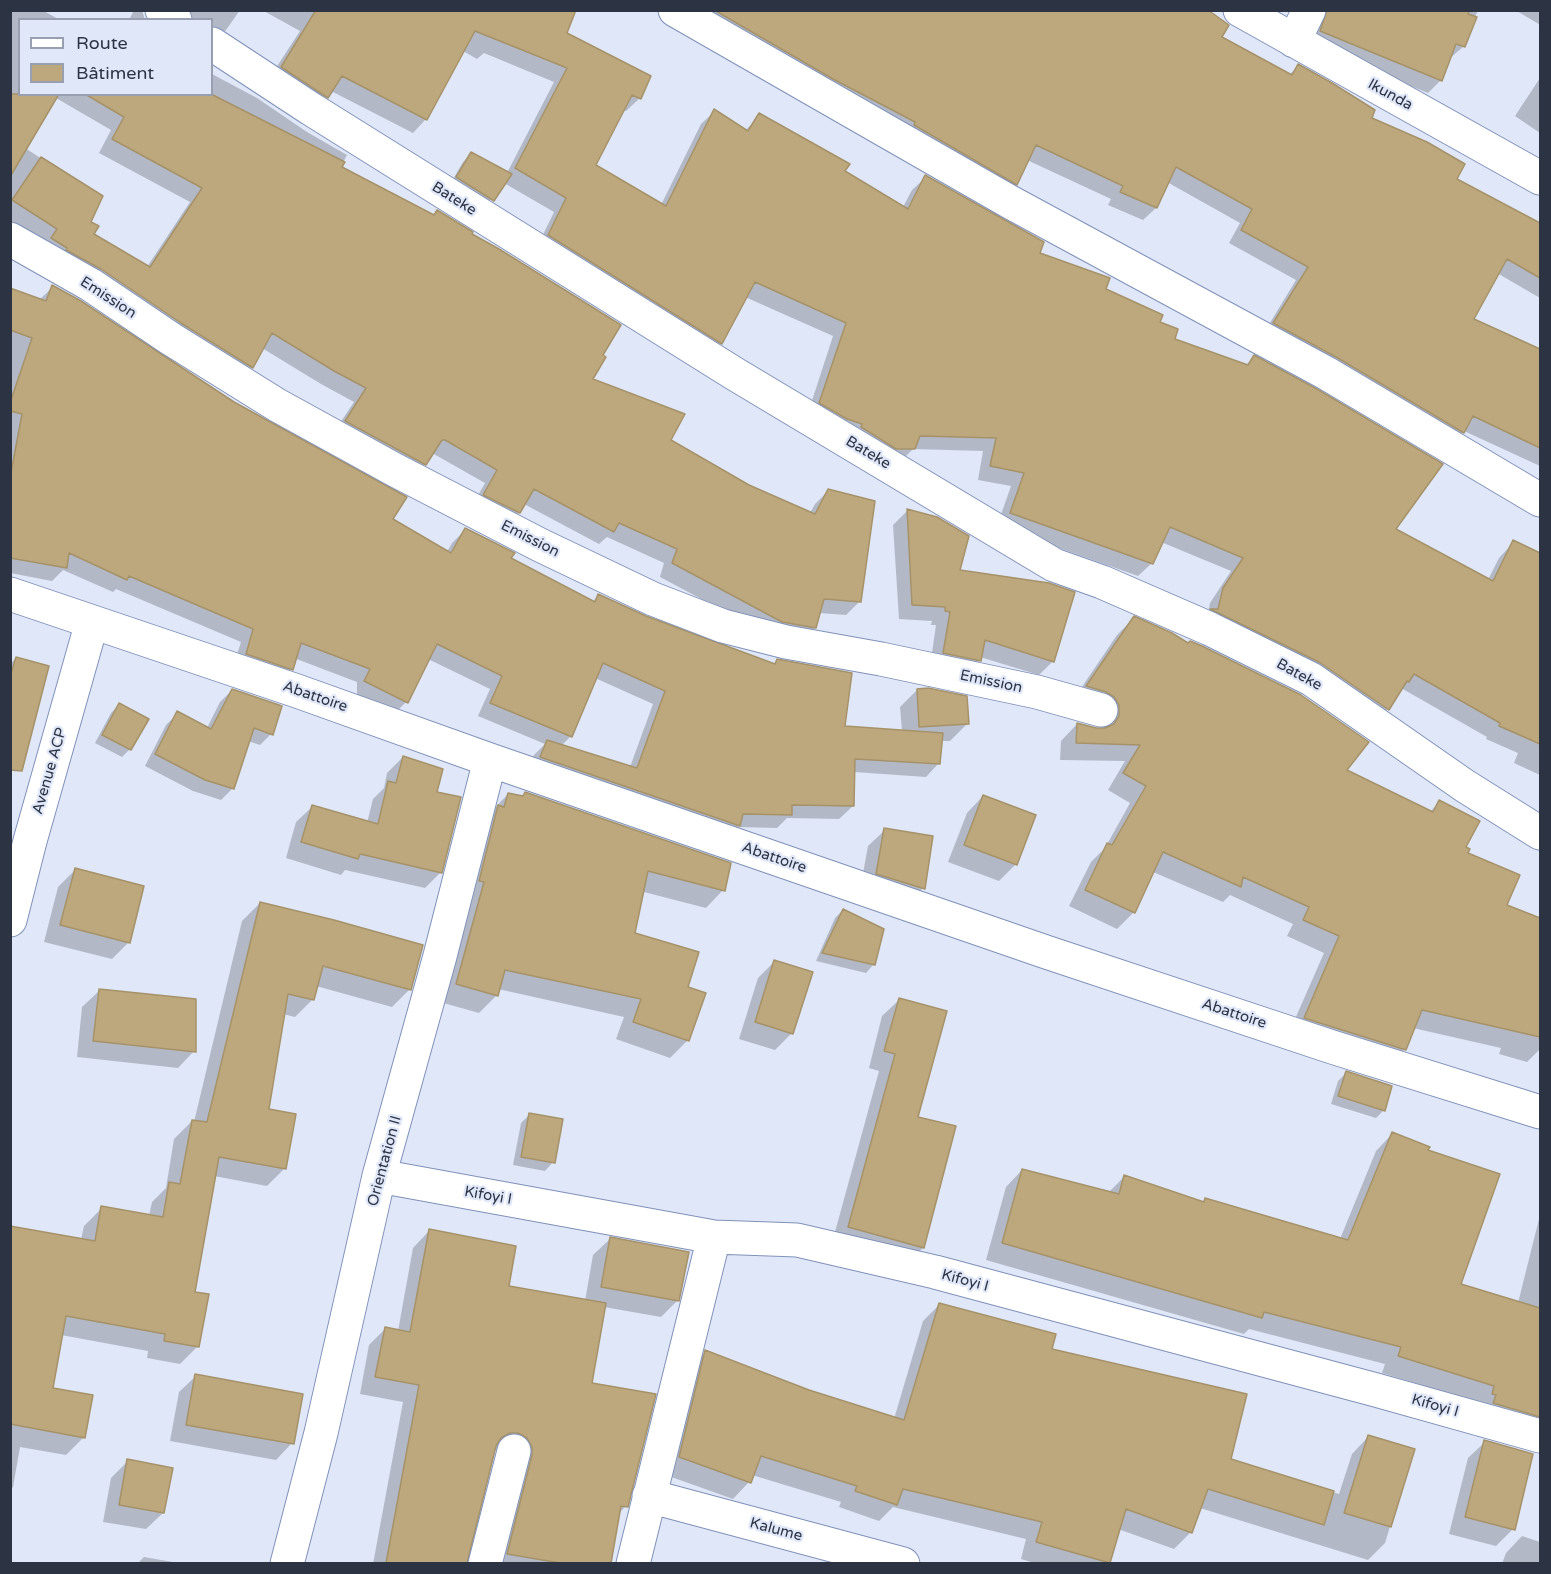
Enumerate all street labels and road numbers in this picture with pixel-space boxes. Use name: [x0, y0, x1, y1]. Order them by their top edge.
street label: Ikunda: [1364, 75, 1416, 115]
street label: Bateke: [428, 178, 480, 220]
street label: Emission: [77, 273, 139, 323]
street label: Bateke: [842, 433, 894, 473]
street label: Emission: [498, 517, 562, 561]
street label: Bateke: [1273, 655, 1325, 695]
street label: Emission: [958, 667, 1024, 697]
street label: Abattoire: [280, 678, 350, 716]
street label: Avenue ACP: [29, 726, 71, 816]
street label: Abattoire: [739, 839, 809, 877]
street label: Abattoire: [1199, 995, 1269, 1033]
street label: Orientation II: [364, 1114, 406, 1208]
street label: Kifoyi I: [463, 1183, 513, 1209]
street label: Kifoyi I: [939, 1266, 991, 1296]
street label: Kifoyi I: [1409, 1391, 1461, 1421]
street label: Kalume: [748, 1514, 804, 1546]

